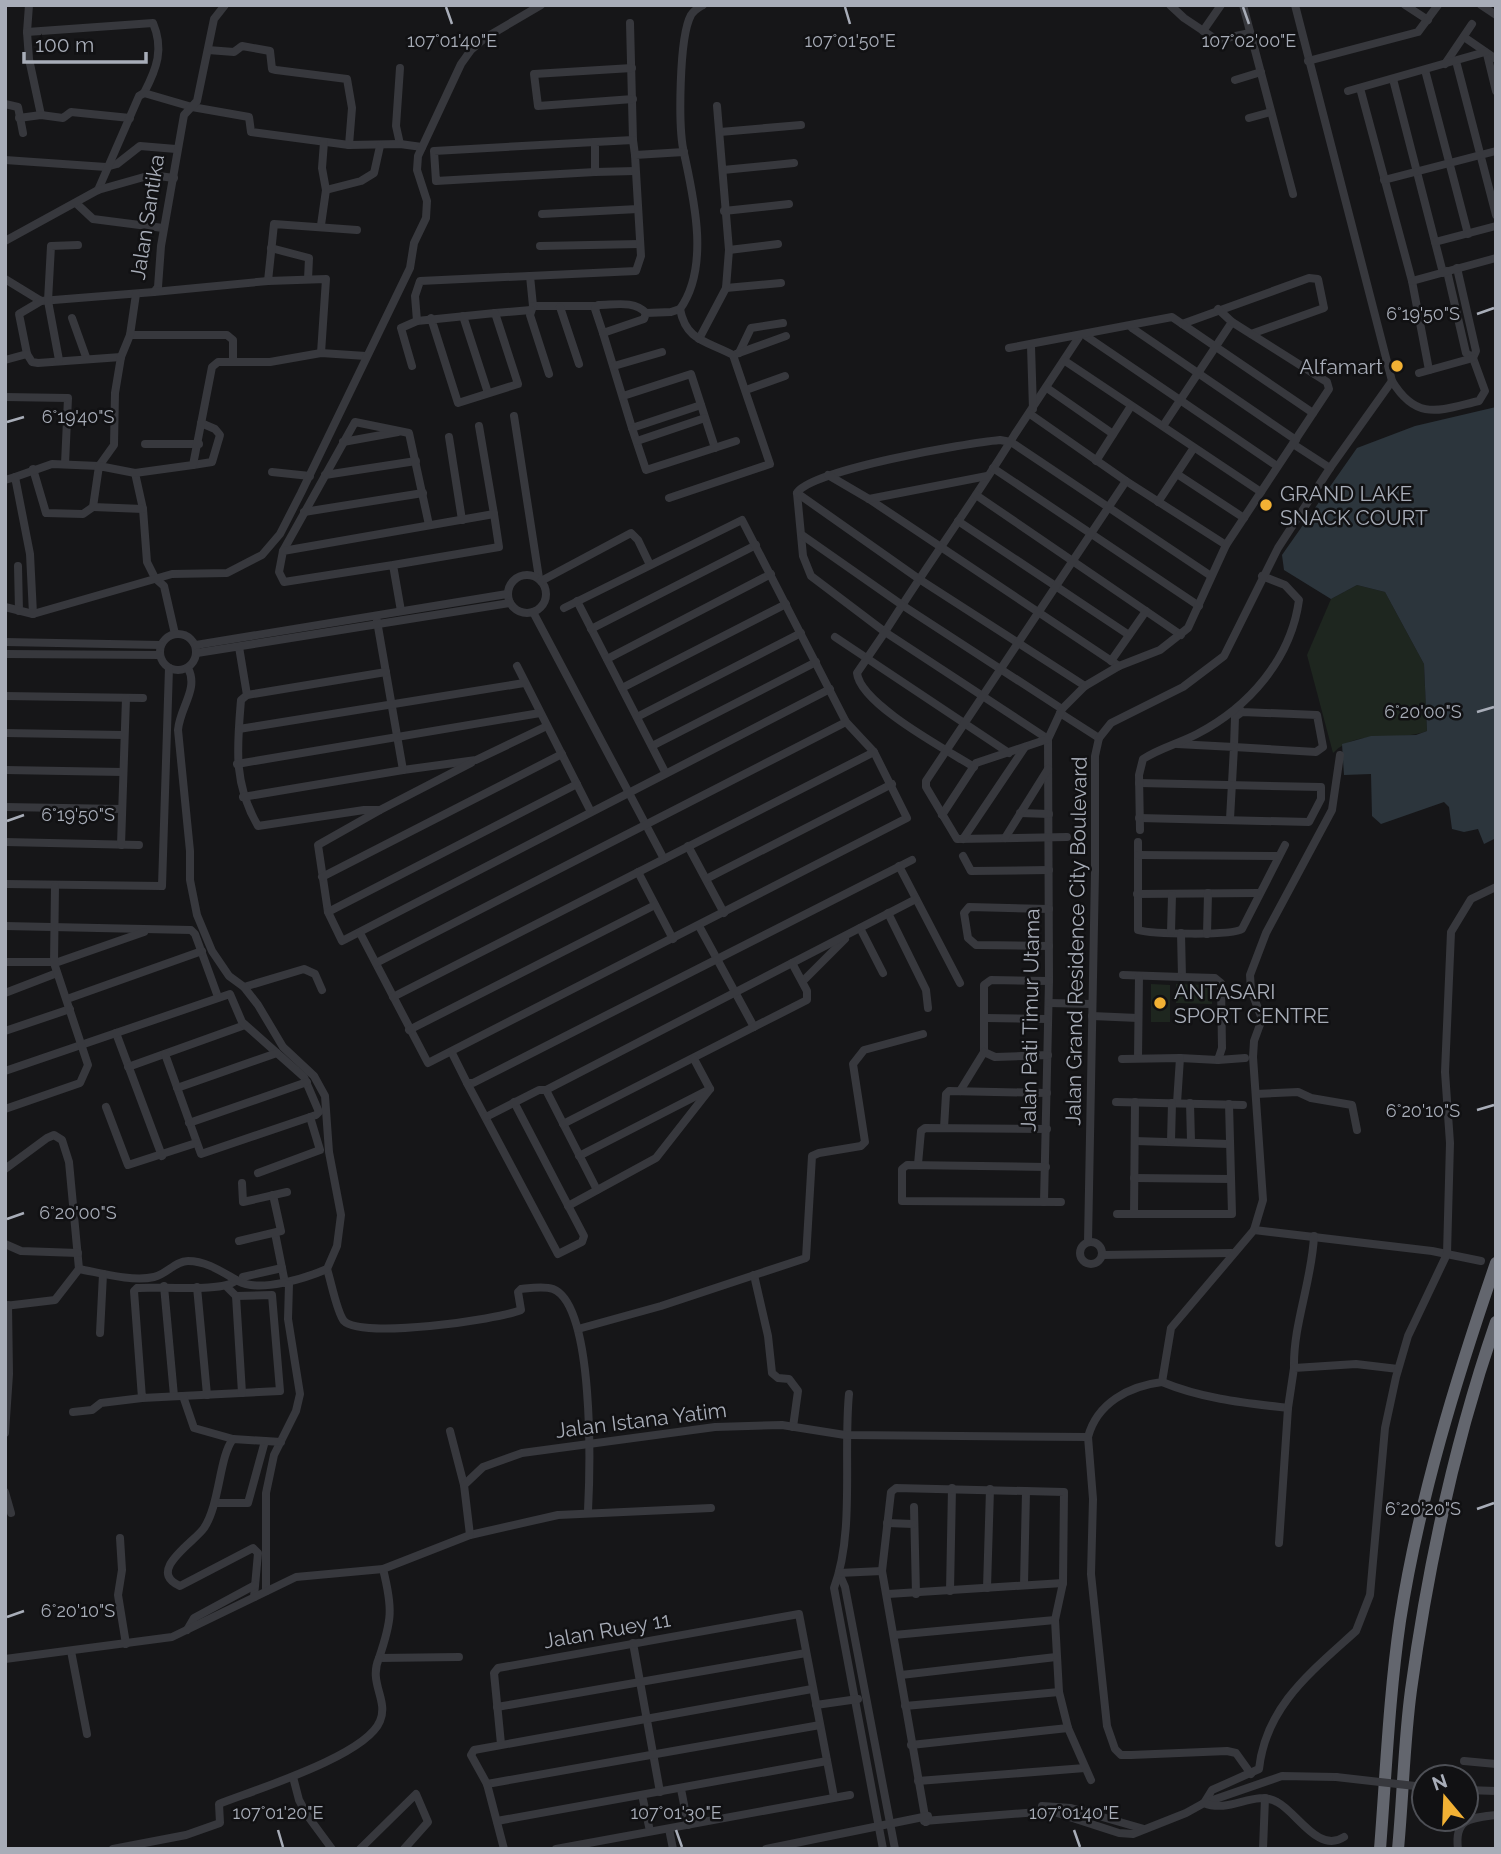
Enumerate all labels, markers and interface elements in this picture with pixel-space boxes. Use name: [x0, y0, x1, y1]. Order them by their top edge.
scale bar: [24, 21, 147, 65]
text: 107°01'40"E: [407, 30, 497, 51]
text: 107°01'50"E: [804, 30, 896, 51]
text: 107°02'00"E: [1202, 30, 1296, 51]
text: 100 m: [35, 32, 94, 57]
street label: Jalan Santika: [125, 153, 169, 281]
text: 6°19'50"S: [1386, 303, 1460, 324]
place label: Alfamart: [1300, 354, 1383, 379]
marker: Alfamart: [1389, 358, 1405, 374]
text: 6°19'40"S: [42, 406, 114, 427]
place label: GRAND LAKE SNACK COURT: [1280, 481, 1428, 530]
marker: GRAND LAKE SNACK COURT: [1258, 497, 1274, 513]
text: 6°20'00"S: [1384, 701, 1462, 722]
street label: Jalan Grand Residence City Boulevard: [1060, 756, 1092, 1126]
text: 6°19'50"S: [41, 804, 115, 825]
street label: Jalan Pati Timur Utama: [1016, 908, 1044, 1132]
place label: ANTASARI SPORT CENTRE: [1174, 979, 1329, 1028]
marker: ANTASARI SPORT CENTRE: [1152, 995, 1168, 1011]
text: 6°20'10"S: [1386, 1100, 1460, 1121]
text: 6°20'00"S: [39, 1202, 117, 1223]
street label: Jalan Istana Yatim: [554, 1397, 728, 1443]
text: 6°20'20"S: [1385, 1498, 1461, 1519]
text: 6°20'10"S: [41, 1600, 115, 1621]
street label: Jalan Ruey 11: [542, 1607, 672, 1653]
north arrow: [1410, 1763, 1480, 1833]
text: N: [1429, 1769, 1450, 1795]
text: 107°01'20"E: [232, 1802, 324, 1823]
text: 107°01'30"E: [630, 1802, 722, 1823]
text: 107°01'40"E: [1029, 1802, 1119, 1823]

